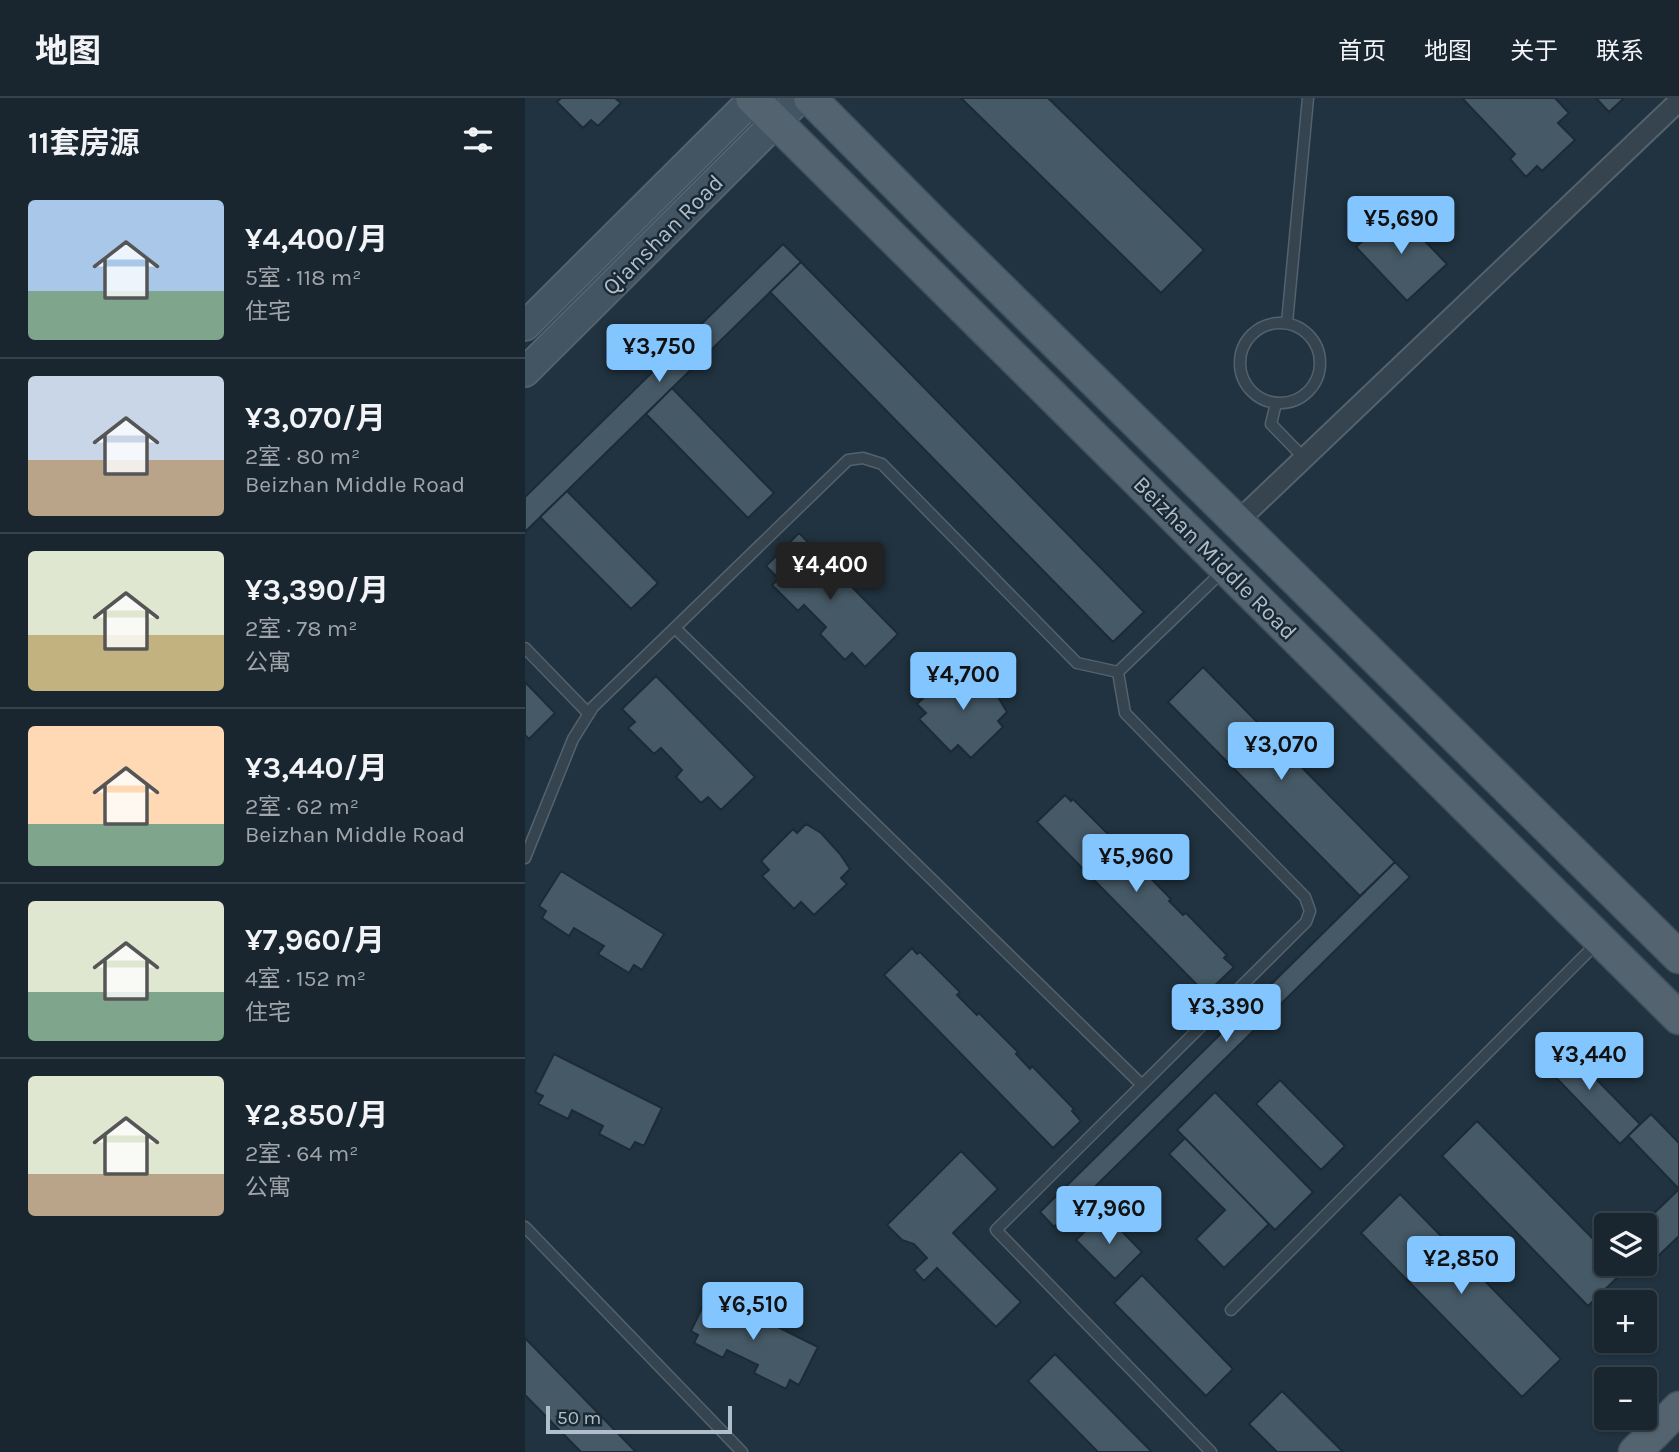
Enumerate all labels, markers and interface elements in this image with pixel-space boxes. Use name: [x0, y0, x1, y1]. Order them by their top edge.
text: 地图: [35, 32, 101, 70]
text: 首页: [1338, 37, 1386, 65]
text: 地图: [1424, 37, 1472, 65]
text: 关于: [1510, 37, 1558, 65]
text: 联系: [1596, 37, 1644, 65]
icon: filters: [459, 121, 497, 159]
text: 11套房源: [28, 125, 139, 161]
street label: Qianshan Road: [597, 169, 729, 301]
pin: ¥5,690: [1344, 197, 1458, 256]
text: ¥5,690: [1363, 205, 1439, 232]
text: ¥4,400/月: [245, 221, 388, 257]
icon: home: [84, 228, 168, 312]
text: 5室 · 118 m²: [245, 264, 362, 291]
text: 住宅: [245, 298, 291, 325]
pin: ¥3,750: [602, 324, 716, 384]
text: ¥3,750: [623, 333, 696, 360]
text: ¥3,070/月: [245, 400, 386, 436]
icon: home: [84, 404, 168, 488]
text: 2室 · 80 m²: [245, 443, 360, 470]
text: Beizhan Middle Road: [245, 471, 465, 498]
street label: Beizhan Middle Road: [1128, 471, 1302, 645]
pin: ¥4,400: [773, 542, 887, 602]
text: ¥4,400: [792, 551, 868, 578]
text: ¥3,390/月: [245, 572, 389, 608]
icon: home: [84, 579, 168, 663]
text: 2室 · 78 m²: [245, 615, 358, 642]
text: 公寓: [245, 649, 291, 676]
pin: ¥4,700: [906, 652, 1020, 712]
text: ¥4,700: [926, 661, 1000, 688]
pin: ¥3,070: [1224, 722, 1338, 782]
text: ¥3,070: [1244, 731, 1318, 758]
text: ¥3,440/月: [245, 750, 388, 786]
icon: home: [84, 754, 168, 838]
text: 2室 · 62 m²: [245, 793, 359, 820]
text: Beizhan Middle Road: [245, 821, 465, 848]
pin: ¥5,960: [1079, 834, 1193, 894]
text: ¥5,960: [1098, 843, 1174, 870]
text: ¥7,960/月: [245, 922, 385, 958]
icon: home: [84, 929, 168, 1013]
text: 4室 · 152 m²: [245, 965, 366, 992]
pin: ¥3,390: [1169, 984, 1283, 1044]
text: ¥3,390: [1188, 993, 1264, 1020]
text: 住宅: [245, 999, 291, 1026]
pin: ¥3,440: [1532, 1032, 1646, 1092]
text: ¥3,440: [1551, 1041, 1627, 1068]
text: ¥2,850/月: [245, 1097, 388, 1133]
icon: home: [84, 1104, 168, 1188]
text: 2室 · 64 m²: [245, 1140, 359, 1167]
text: 公寓: [245, 1174, 291, 1201]
pin: ¥7,960: [1052, 1186, 1166, 1246]
text: ¥7,960: [1072, 1195, 1146, 1222]
map controls: [1594, 1213, 1657, 1430]
button: layers: [1594, 1213, 1657, 1276]
pin: ¥2,850: [1404, 1236, 1518, 1296]
text: ¥2,850: [1423, 1245, 1499, 1272]
pin: ¥6,510: [696, 1282, 810, 1342]
button: +: [1594, 1290, 1657, 1353]
text: ¥6,510: [718, 1291, 788, 1318]
button: −: [1594, 1367, 1657, 1430]
scale bar: [546, 1403, 731, 1435]
text: 50 m: [557, 1407, 601, 1429]

